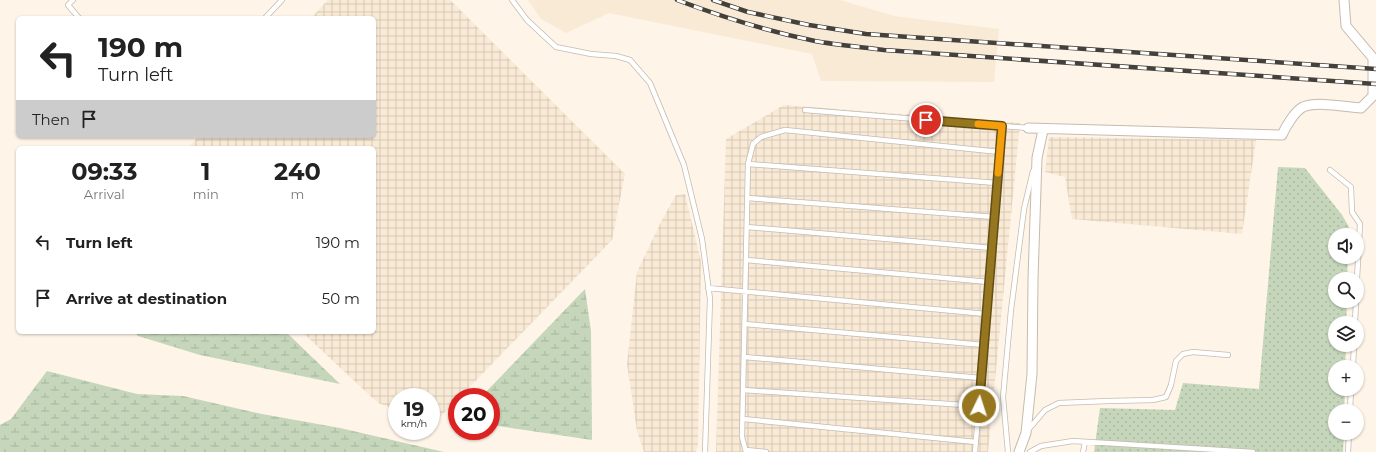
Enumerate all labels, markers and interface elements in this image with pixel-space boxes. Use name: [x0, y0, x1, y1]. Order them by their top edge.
text: 190 m: [98, 30, 183, 64]
icon: left: [32, 32, 84, 84]
text: Turn left: [98, 64, 173, 86]
pin: [909, 103, 943, 137]
icon: arrive: [78, 108, 100, 130]
icon: arrive: [915, 109, 937, 131]
text: Then: [32, 110, 70, 129]
text: 09:33: [71, 157, 137, 186]
text: 1: [201, 157, 210, 186]
text: 240: [274, 157, 321, 186]
text: Arrival: [84, 186, 125, 202]
text: min: [193, 186, 219, 202]
text: m: [290, 186, 304, 202]
map controls: [1328, 228, 1364, 440]
button: sound: [1328, 228, 1364, 264]
icon: left: [32, 231, 54, 253]
text: Turn left: [66, 233, 133, 252]
text: 190 m: [316, 233, 360, 252]
button: search: [1328, 272, 1364, 308]
icon: arrive: [32, 287, 54, 309]
text: Arrive at destination: [66, 289, 227, 308]
text: 50 m: [322, 289, 360, 308]
button: layers: [1328, 316, 1364, 352]
button: +: [1328, 360, 1364, 396]
position arrow: [958, 385, 1000, 427]
speed limit sign: 20: [448, 388, 500, 440]
text: 19: [404, 397, 424, 421]
button: −: [1328, 404, 1364, 440]
text: km/h: [401, 417, 427, 430]

